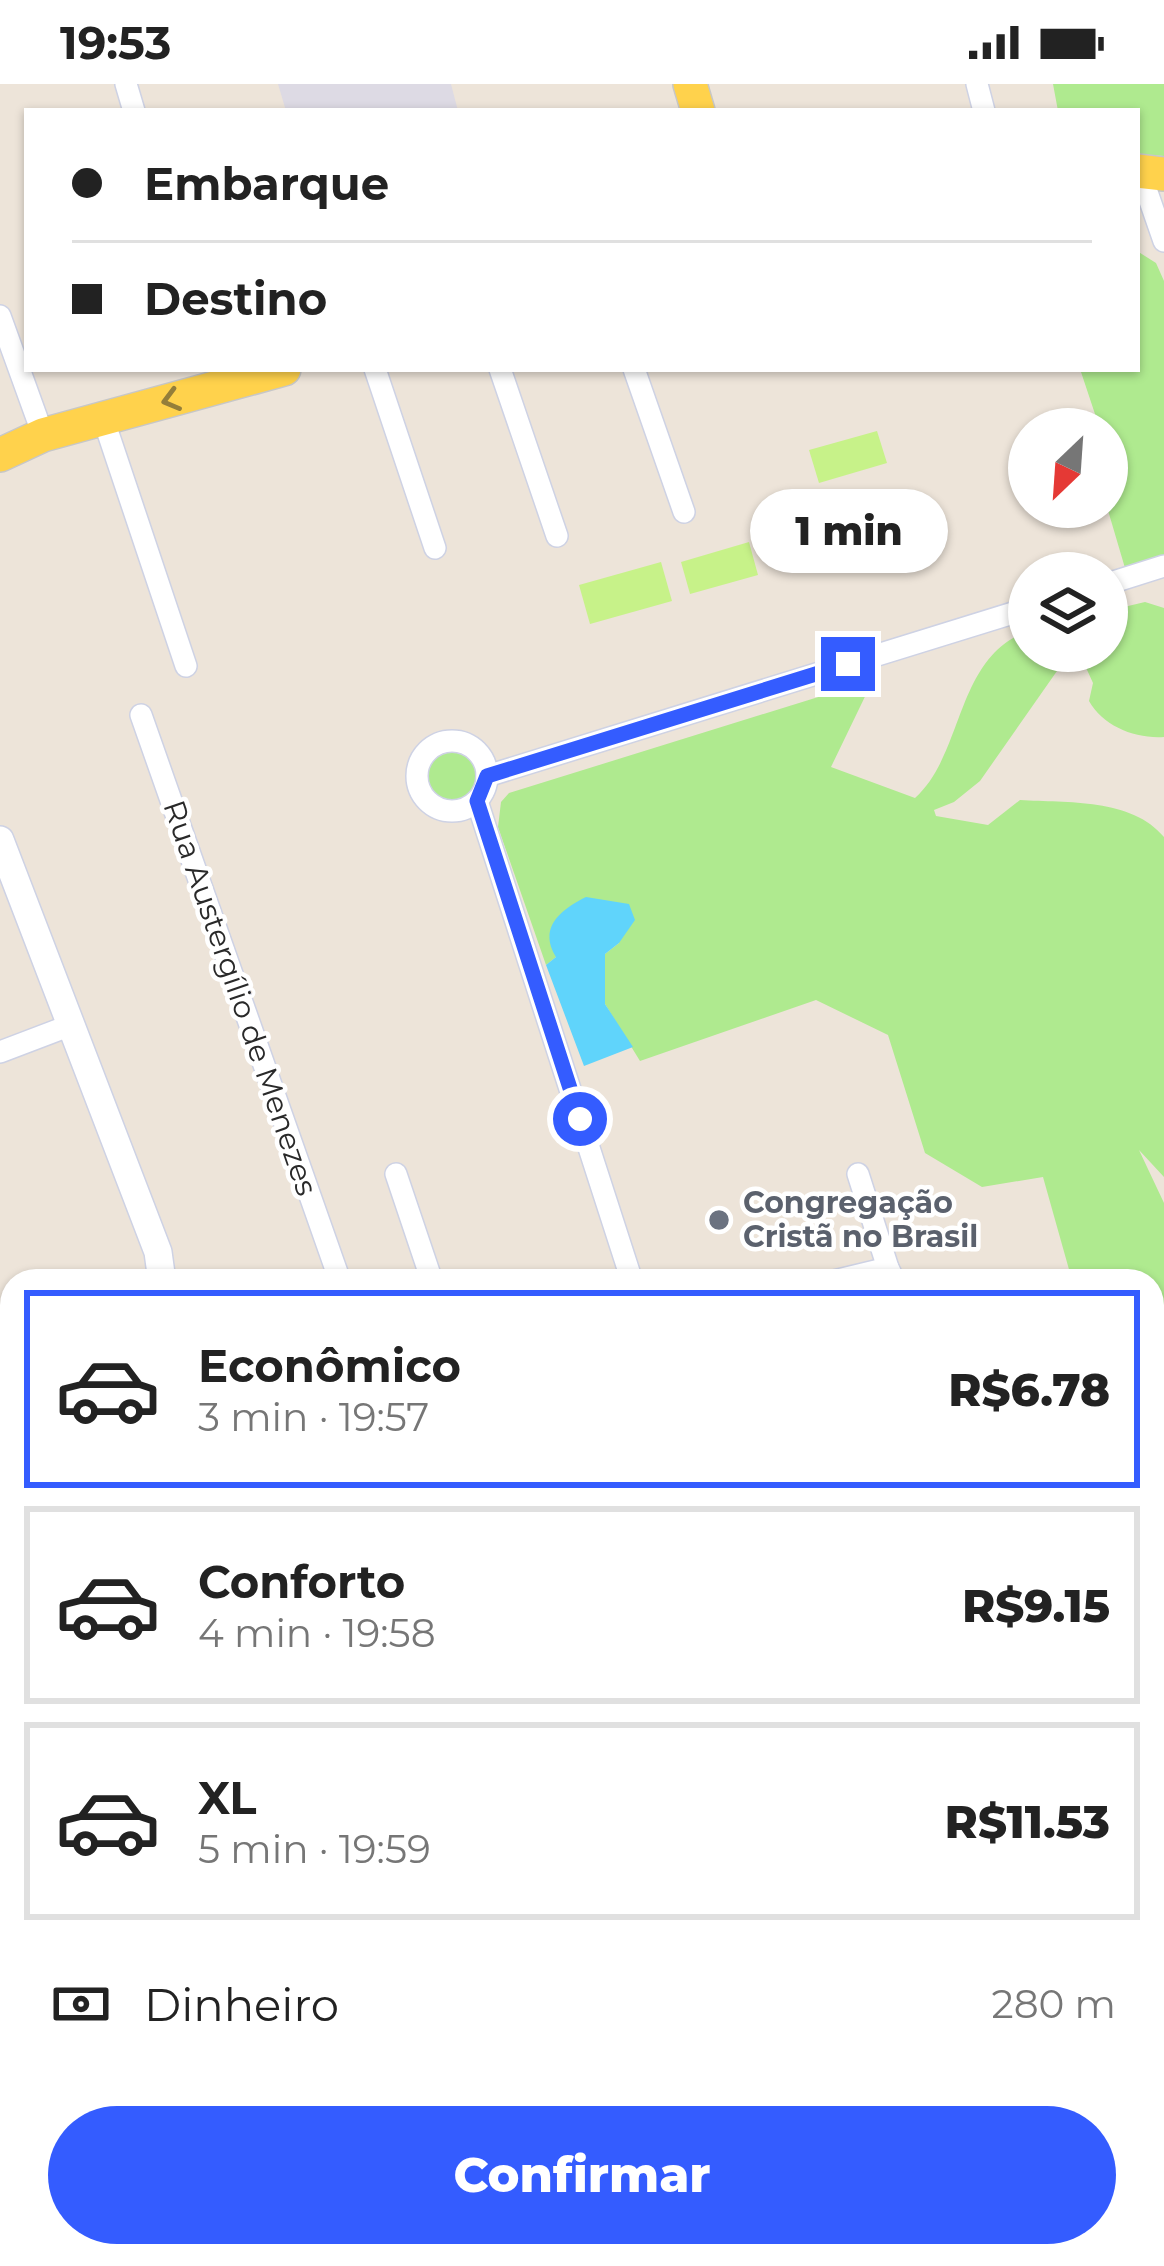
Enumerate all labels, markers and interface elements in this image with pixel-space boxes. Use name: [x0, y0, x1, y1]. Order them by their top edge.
text: 19:53: [60, 15, 171, 70]
text: Embarque: [144, 156, 389, 211]
text: Destino: [144, 271, 327, 326]
one-way arrow: [161, 385, 182, 410]
north arrow: [1008, 408, 1128, 528]
map controls: [1008, 408, 1128, 672]
callout: 1 min: [749, 490, 947, 574]
text: 1 min: [795, 507, 903, 555]
button: layers: [1008, 552, 1128, 672]
route end: [821, 637, 875, 691]
street label: Rua Austergílio de Menezes: [155, 795, 326, 1200]
route start: [553, 1092, 607, 1146]
place label: Congregação Cristã no Brasil: [743, 1184, 978, 1255]
marker: Congregação Cristã no Brasil: [706, 1207, 732, 1233]
icon: car: [54, 1335, 162, 1443]
text: Econômico: [198, 1338, 461, 1393]
text: R$6.78: [948, 1362, 1110, 1417]
text: 3 min · 19:57: [198, 1393, 429, 1441]
icon: car: [54, 1551, 162, 1659]
text: Conforto: [198, 1554, 405, 1609]
text: R$9.15: [962, 1578, 1110, 1633]
text: 4 min · 19:58: [198, 1609, 436, 1657]
icon: car: [54, 1767, 162, 1875]
text: XL: [198, 1770, 256, 1825]
text: R$11.53: [945, 1794, 1110, 1849]
text: 5 min · 19:59: [198, 1825, 431, 1873]
icon: cash: [48, 1971, 114, 2037]
text: Dinheiro: [144, 1977, 339, 2032]
text: 280 m: [992, 1980, 1116, 2028]
button: Confirmar: [48, 2106, 1116, 2244]

